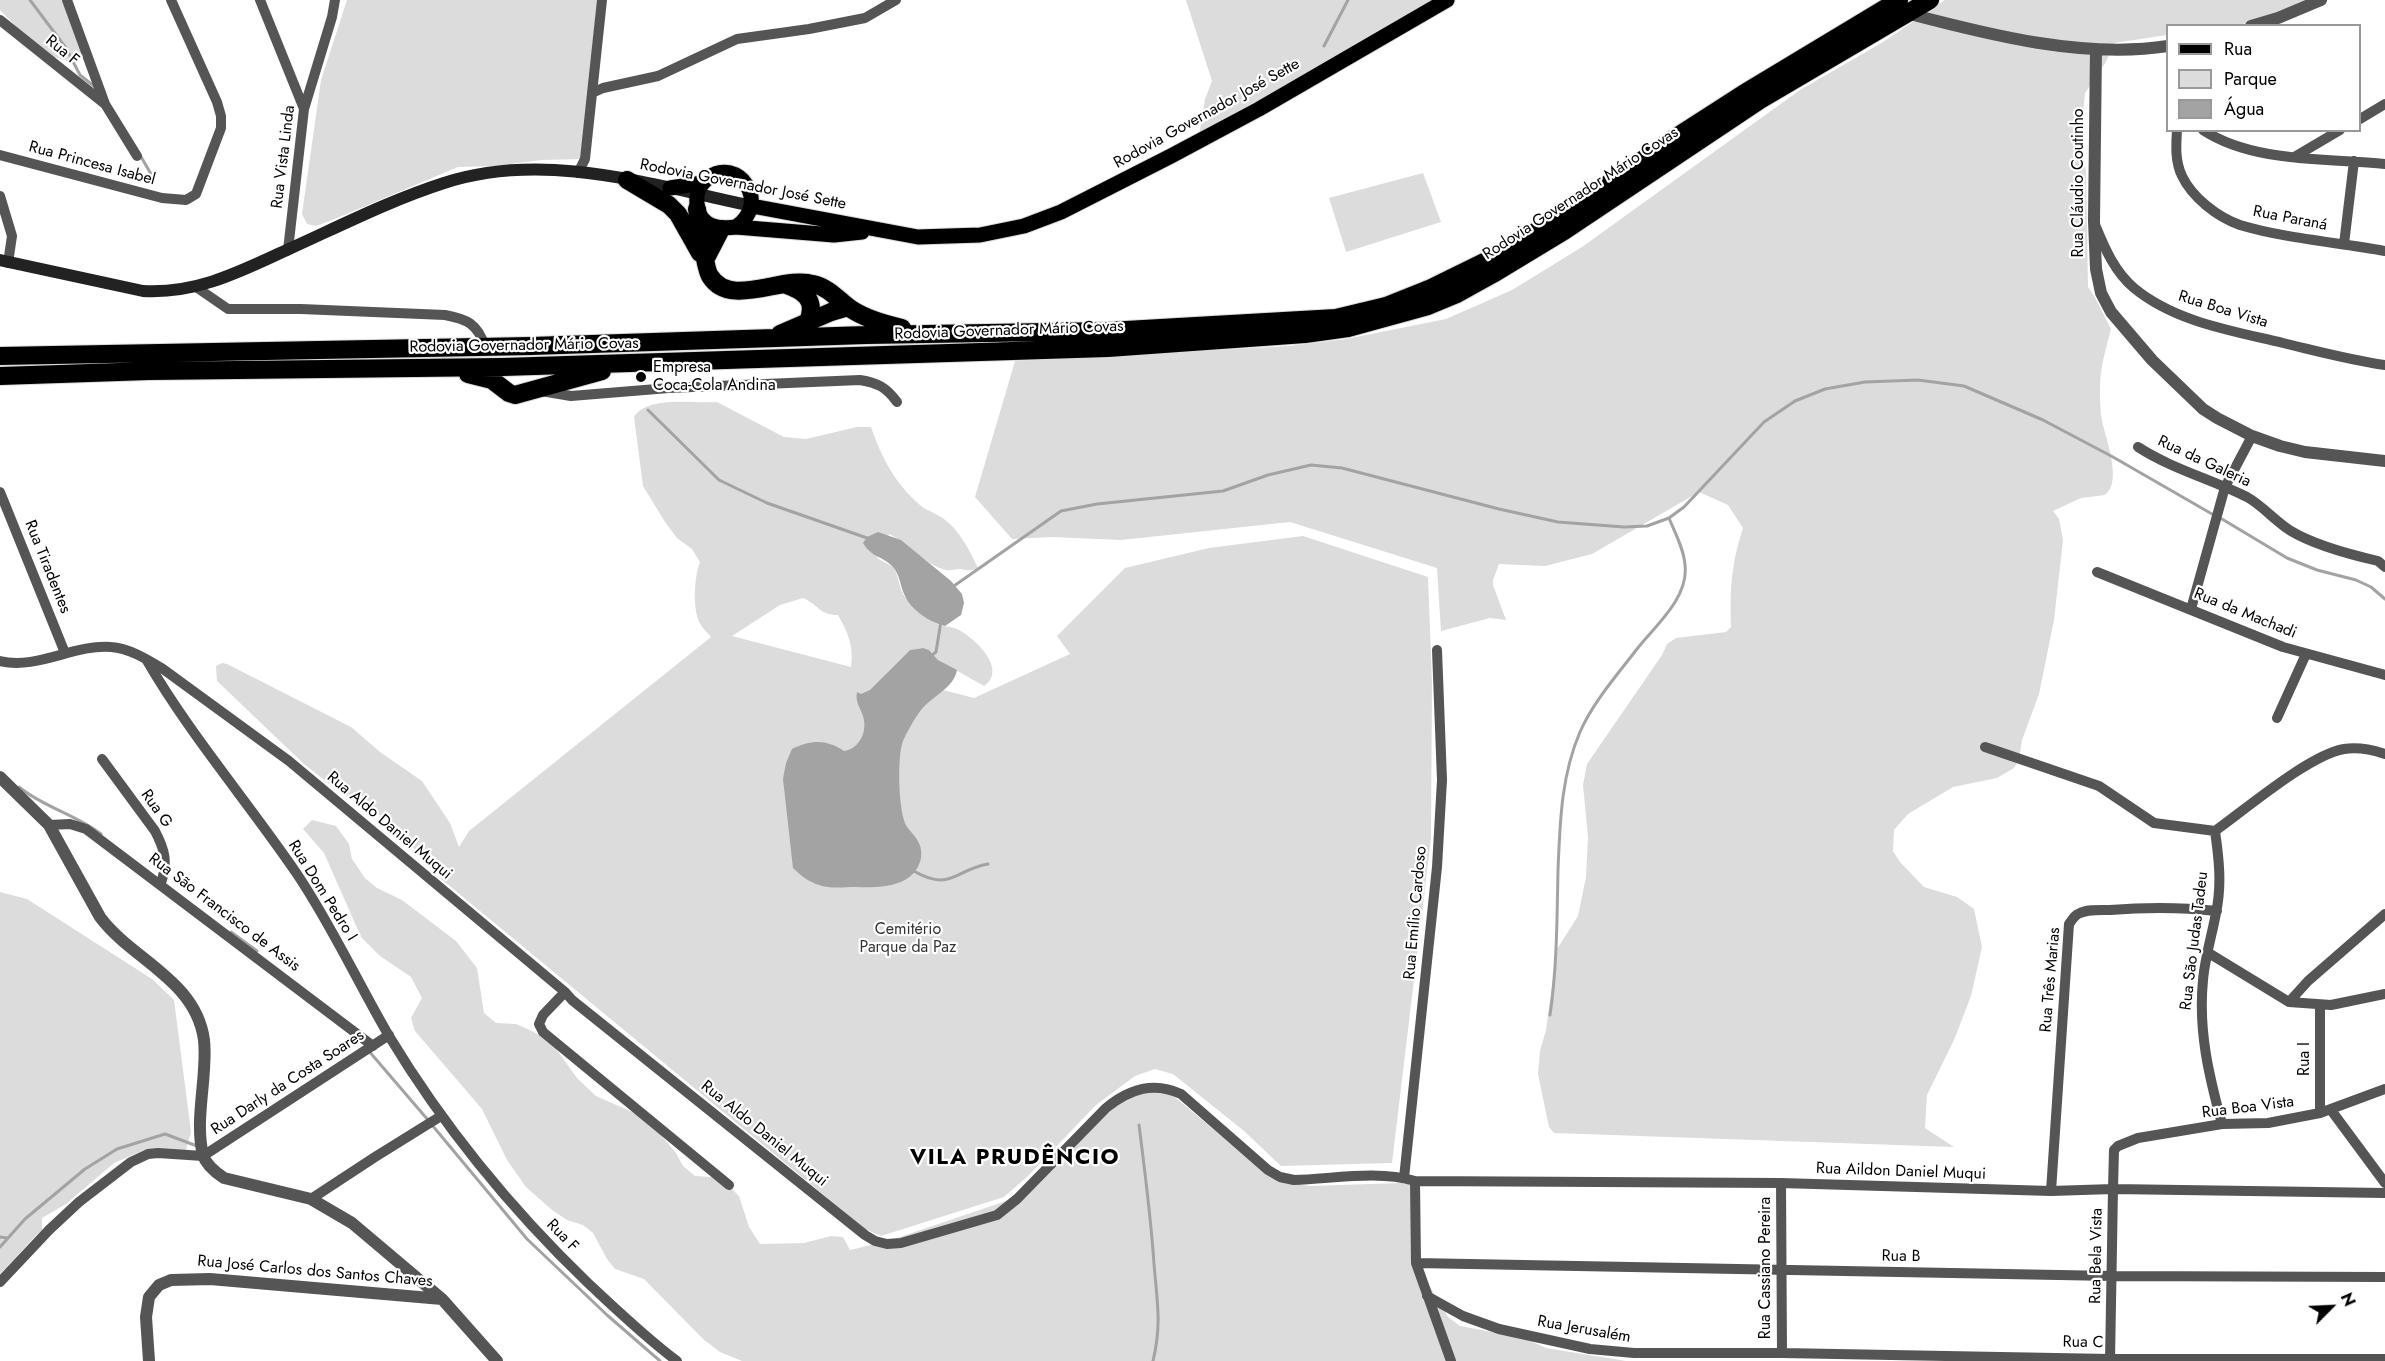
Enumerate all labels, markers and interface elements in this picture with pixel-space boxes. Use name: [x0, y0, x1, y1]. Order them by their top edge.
legend: [2166, 24, 2361, 132]
street label: Rua F: [41, 32, 83, 70]
text: Rua: [2224, 36, 2252, 62]
street label: Rodovia Governador José Sette: [1111, 55, 1303, 173]
text: Parque: [2224, 66, 2277, 92]
text: Água: [2224, 96, 2264, 122]
street label: Rua Vista Linda: [268, 104, 300, 210]
street label: Rua Cláudio Coutinho: [2069, 108, 2089, 258]
street label: Rodovia Governador Mário Covas: [1480, 124, 1682, 264]
street label: Rua Princesa Isabel: [27, 138, 157, 190]
street label: Rodovia Governador José Sette: [638, 156, 848, 214]
street label: Rua Paraná: [2251, 202, 2329, 236]
street label: Rua Boa Vista: [2176, 287, 2270, 333]
street label: Rodovia Governador Mário Covas: [894, 317, 1124, 345]
street label: Rodovia Governador Mário Covas: [409, 334, 639, 358]
place label: Empresa Coca-Cola Andina: [653, 358, 776, 396]
marker: Empresa Coca-Cola Andina: [634, 370, 648, 384]
street label: Rua da Galeria: [2154, 432, 2254, 492]
street label: Rua Tiradentes: [20, 518, 74, 616]
street label: Rua da Machadi: [2191, 585, 2299, 643]
street label: Rua Aldo Daniel Muqui: [322, 768, 456, 884]
street label: Rua G: [136, 786, 176, 832]
street label: Rua Dom Pedro I: [283, 837, 361, 945]
street label: Rua Emílio Cardoso: [1401, 845, 1431, 981]
street label: Rua São Francisco de Assis: [144, 850, 304, 976]
street label: Rua São Judas Tadeu: [2177, 871, 2213, 1011]
park label: Cemitério Parque da Paz: [860, 920, 956, 958]
street label: Rua Três Marias: [2037, 927, 2065, 1033]
street label: Rua Darly da Costa Soares: [208, 1026, 368, 1140]
street label: Rua I: [2295, 1042, 2315, 1076]
street label: Rua Aldo Daniel Muqui: [697, 1077, 831, 1191]
street label: Rua Boa Vista: [2201, 1093, 2295, 1123]
district label: VILA PRUDÊNCIO: [910, 1146, 1120, 1172]
street label: Rua Aildon Daniel Muqui: [1816, 1159, 1986, 1185]
street label: Rua Cassiano Pereira: [1756, 1197, 1776, 1339]
street label: Rua Bela Vista: [2087, 1208, 2107, 1304]
street label: Rua F: [542, 1216, 582, 1256]
street label: Rua B: [1881, 1247, 1921, 1267]
street label: Rua José Carlos dos Santos Chaves: [197, 1252, 433, 1292]
north arrow: [2301, 1277, 2361, 1337]
text: N: [2335, 1289, 2361, 1310]
street label: Rua Jerusalém: [1536, 1312, 1632, 1348]
street label: Rua C: [2062, 1333, 2104, 1353]

